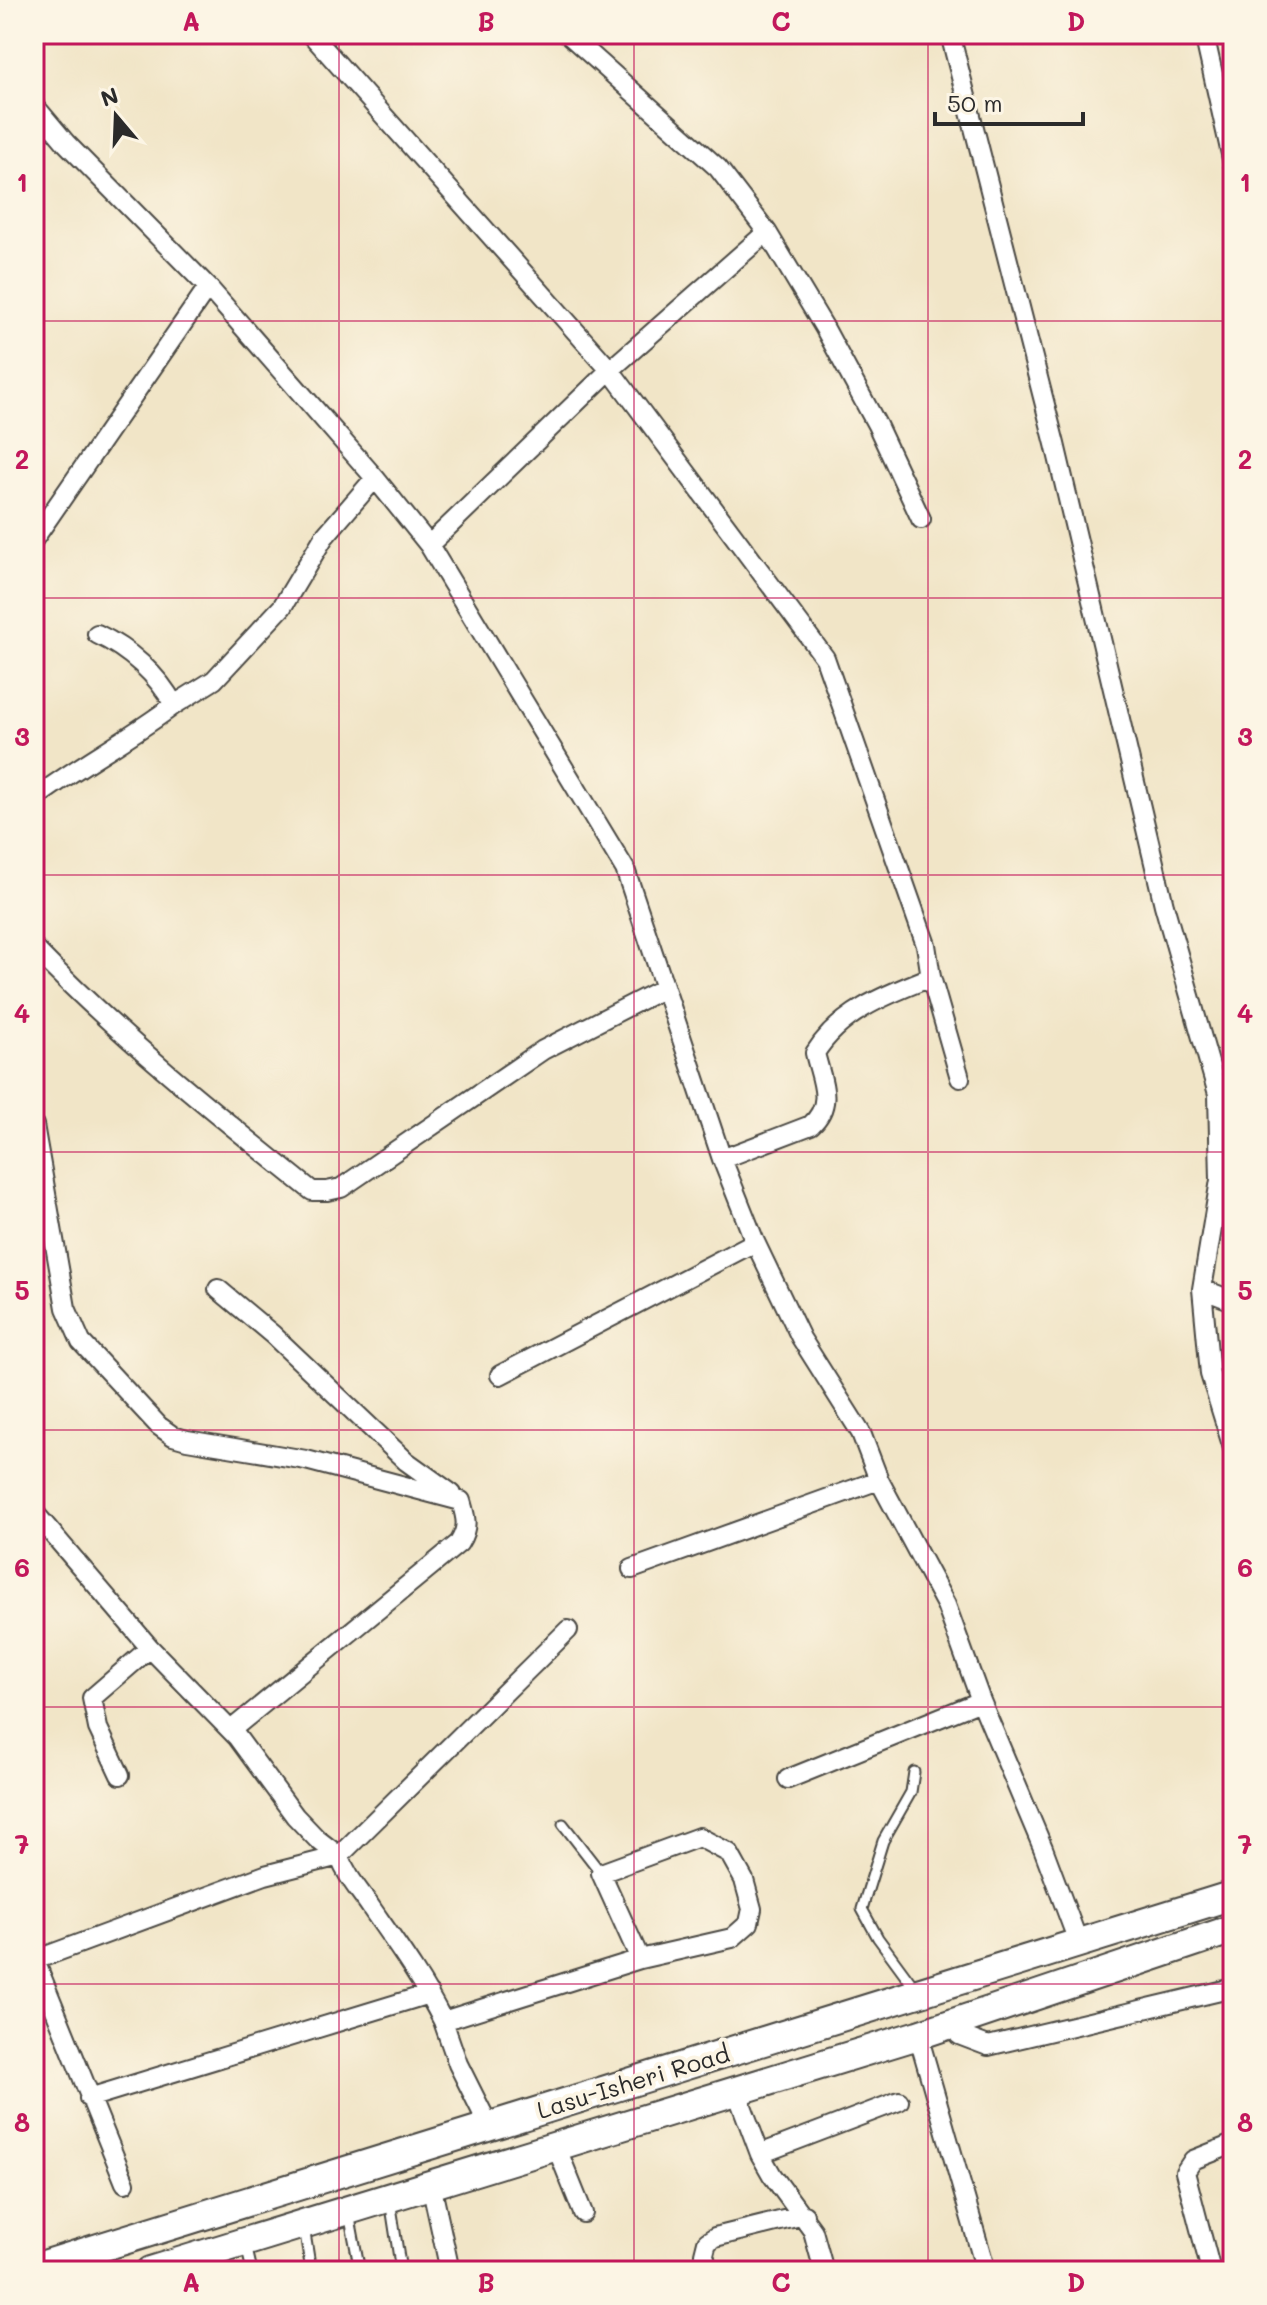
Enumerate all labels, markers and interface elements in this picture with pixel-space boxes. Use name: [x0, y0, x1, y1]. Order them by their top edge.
text: A: [182, 4, 200, 38]
text: B: [477, 4, 495, 38]
text: C: [771, 4, 791, 38]
text: D: [1067, 4, 1085, 38]
north arrow: [76, 76, 156, 156]
scale bar: [935, 76, 1083, 126]
text: N: [97, 80, 122, 113]
text: 50 m: [947, 87, 1003, 118]
text: 1: [16, 165, 28, 199]
text: 1: [1239, 165, 1251, 199]
text: 2: [15, 442, 29, 476]
text: 2: [1238, 442, 1252, 476]
text: 3: [14, 719, 30, 753]
text: 3: [1237, 719, 1253, 753]
text: 4: [14, 996, 30, 1030]
text: 4: [1237, 996, 1253, 1030]
text: 5: [14, 1273, 30, 1307]
text: 5: [1237, 1273, 1253, 1307]
text: 6: [14, 1550, 30, 1584]
text: 6: [1237, 1550, 1253, 1584]
text: 7: [15, 1827, 29, 1861]
text: 7: [1238, 1827, 1252, 1861]
street label: Lasu-Isheri Road: [533, 2037, 733, 2125]
text: 8: [14, 2105, 30, 2139]
text: 8: [1237, 2105, 1253, 2139]
text: A: [182, 2265, 200, 2299]
text: B: [477, 2265, 495, 2299]
text: C: [771, 2265, 791, 2299]
text: D: [1067, 2265, 1085, 2299]

